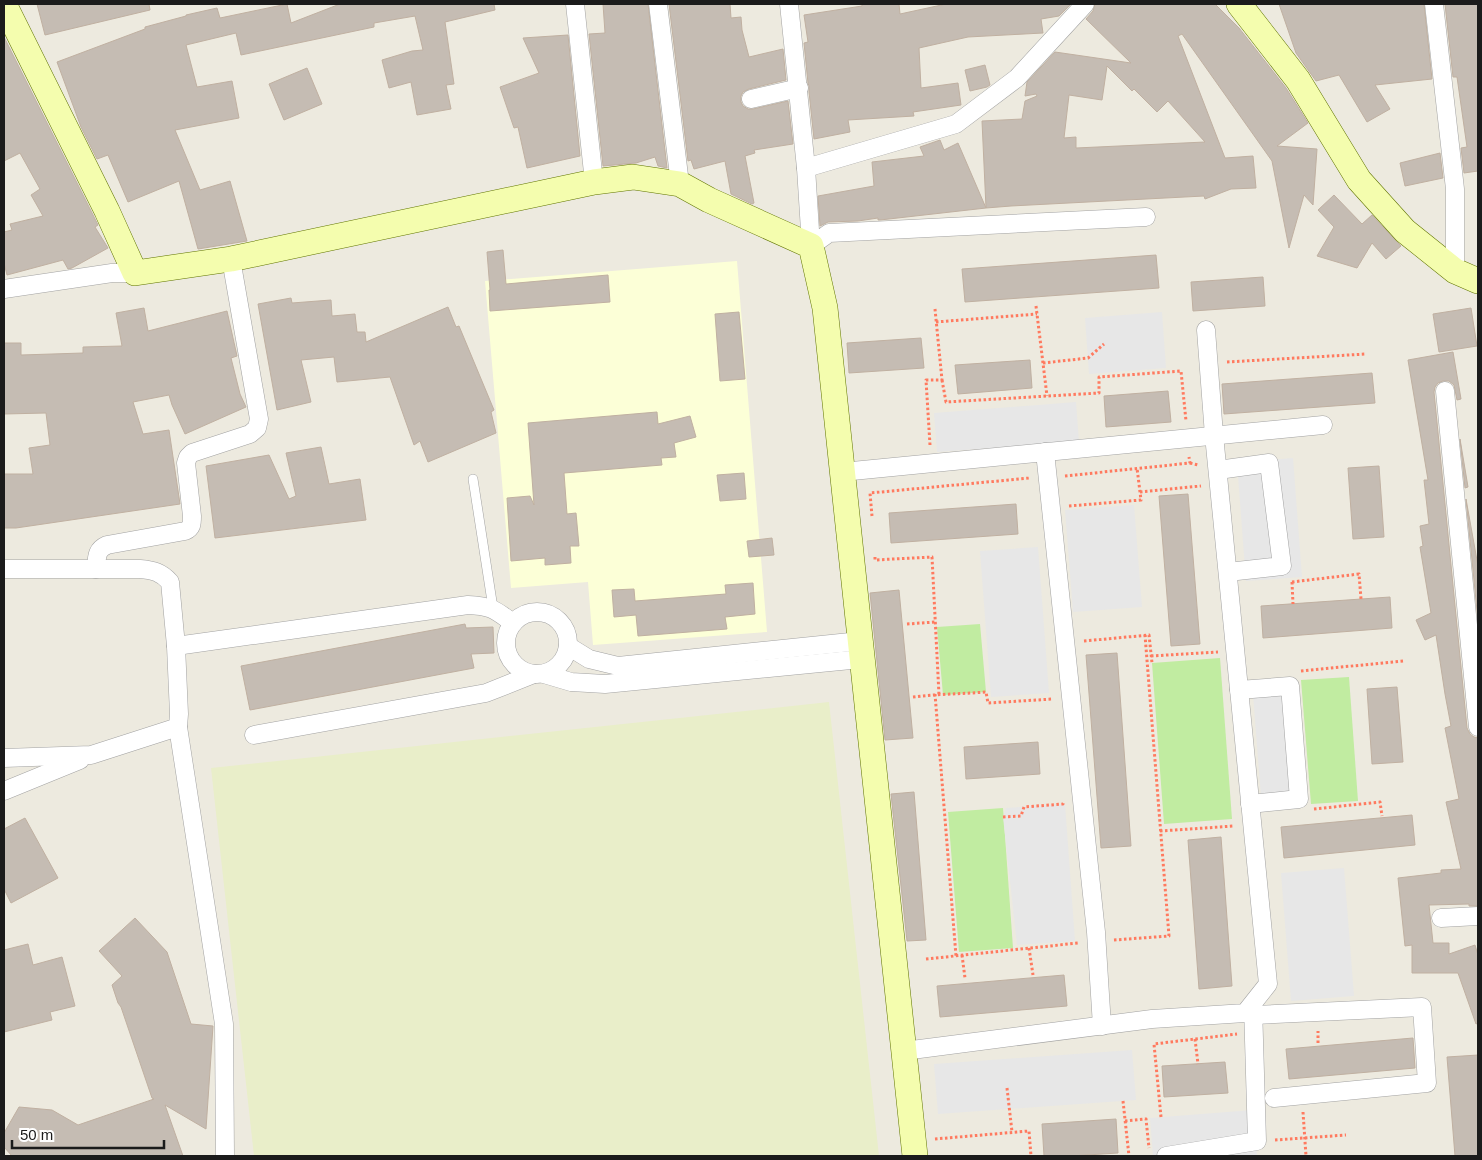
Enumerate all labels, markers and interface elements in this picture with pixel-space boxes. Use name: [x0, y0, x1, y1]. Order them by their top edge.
scale bar: [12, 1118, 165, 1150]
text: 50 m: [20, 1126, 53, 1143]

